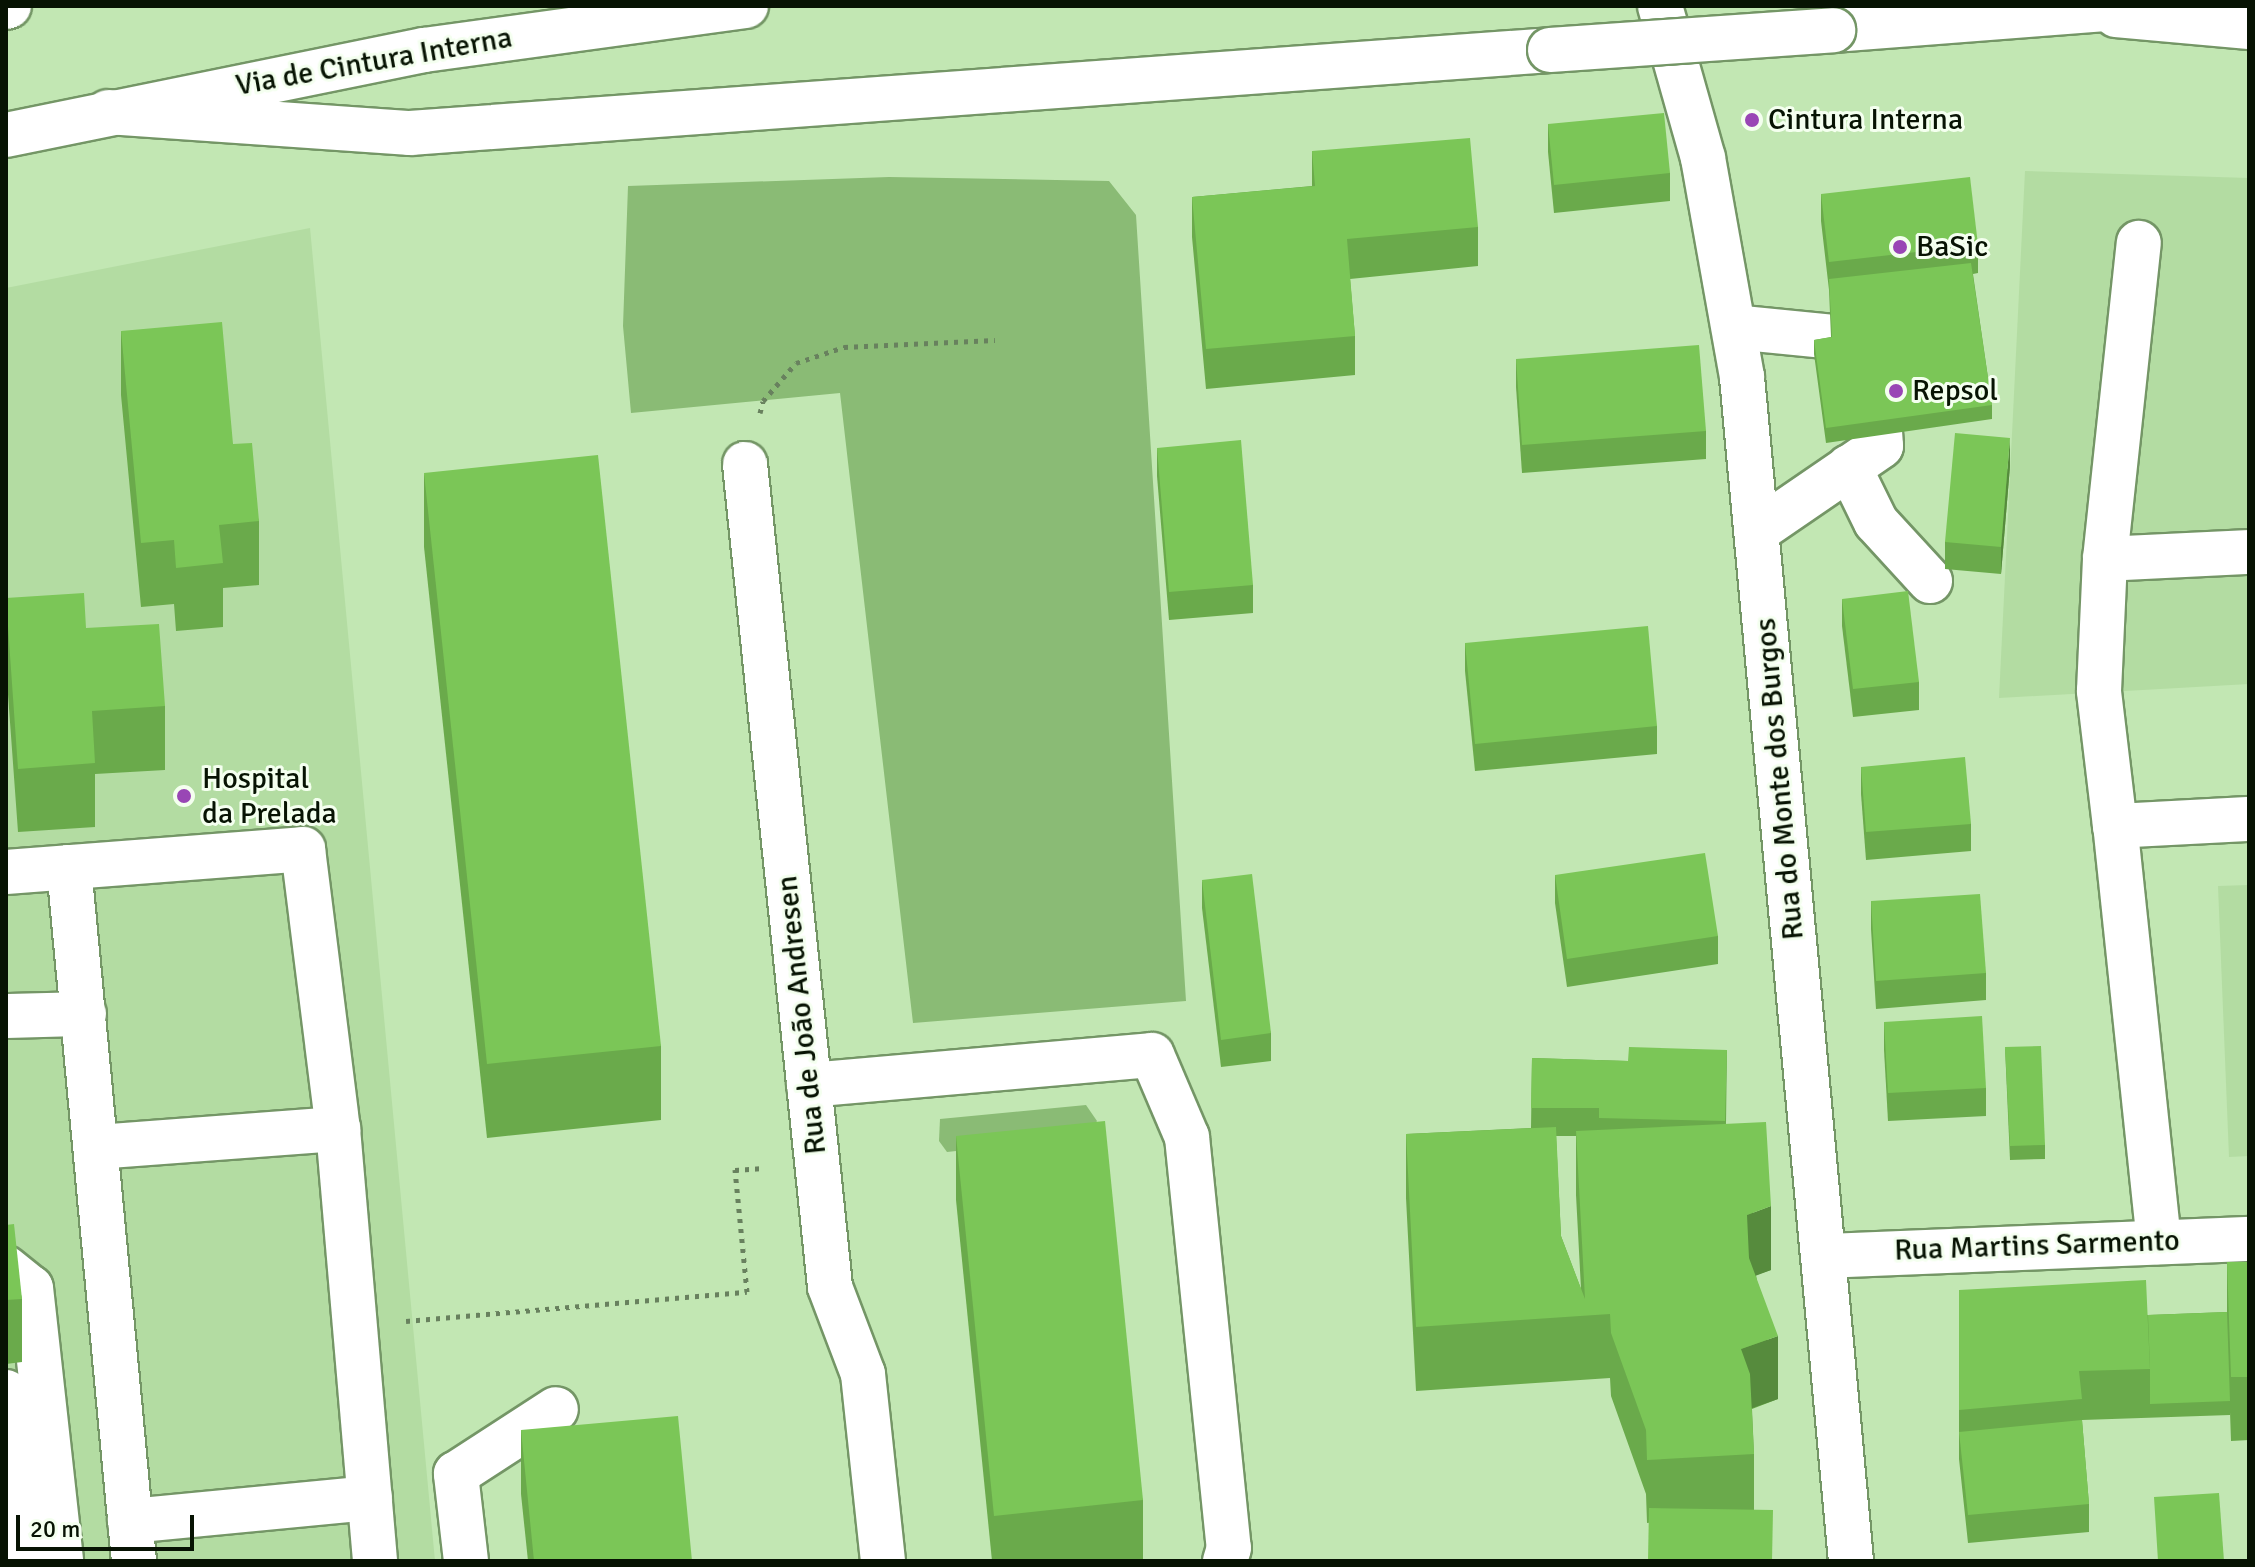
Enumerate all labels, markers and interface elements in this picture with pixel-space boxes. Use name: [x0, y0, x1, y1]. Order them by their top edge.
street label: Via de Cintura Interna: [233, 20, 515, 104]
place label: Cintura Interna: [1768, 102, 1963, 138]
marker: Cintura Interna: [1743, 111, 1761, 129]
place label: BaSic: [1916, 229, 1988, 265]
marker: BaSic: [1891, 238, 1909, 256]
place label: Repsol: [1912, 373, 1998, 409]
marker: Repsol: [1887, 382, 1905, 400]
street label: Rua do Monte dos Burgos: [1748, 617, 1812, 941]
place label: Hospital da Prelada: [202, 761, 337, 832]
marker: Hospital da Prelada: [173, 785, 195, 807]
street label: Rua de João Andresen: [769, 874, 835, 1156]
street label: Rua Martins Sarmento: [1894, 1223, 2180, 1269]
scale bar: [20, 1499, 198, 1549]
text: 20 m: [30, 1514, 80, 1544]

